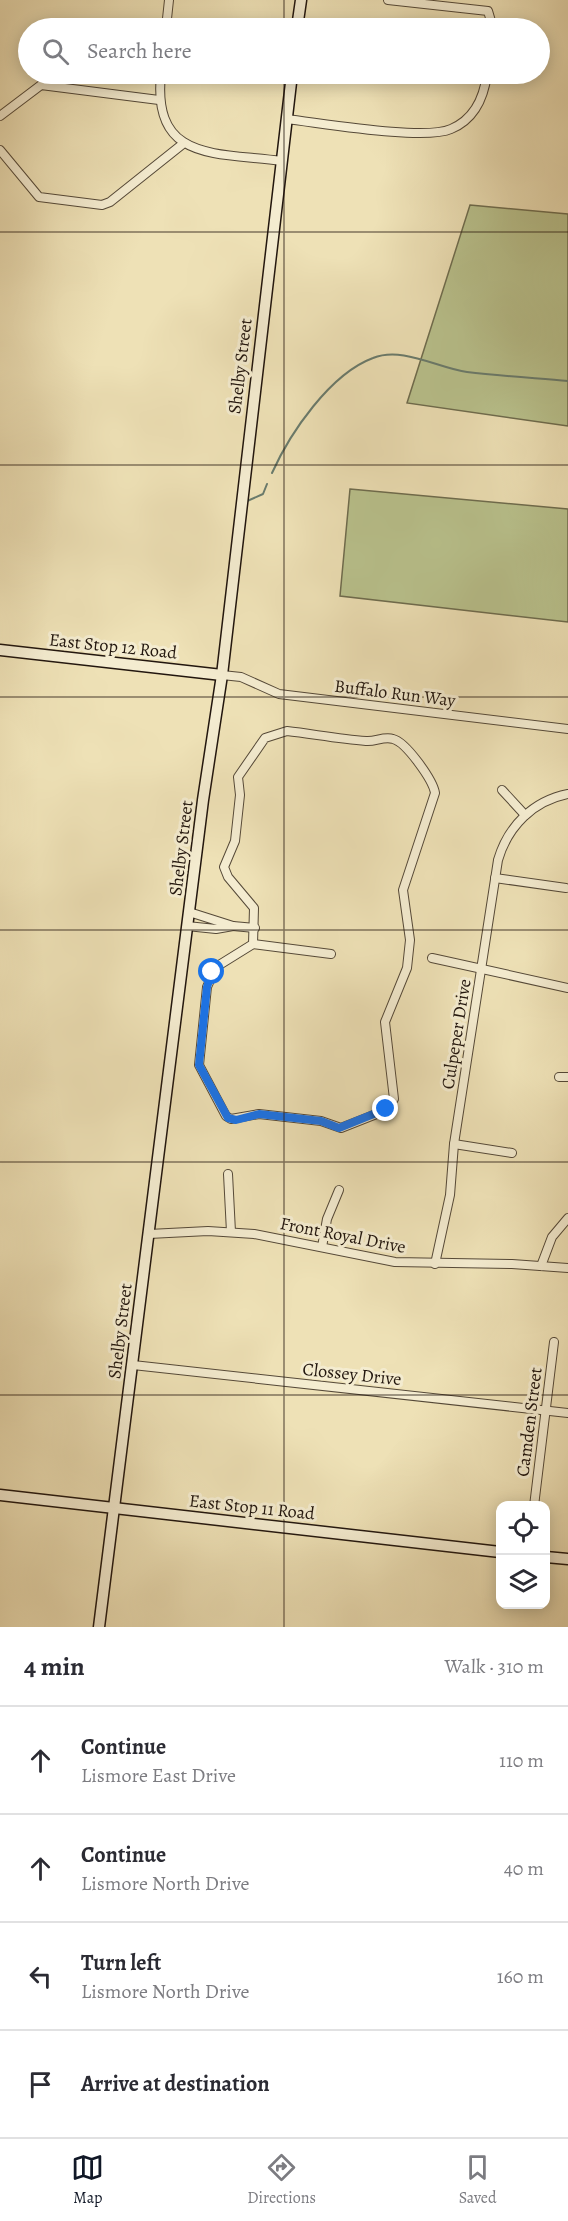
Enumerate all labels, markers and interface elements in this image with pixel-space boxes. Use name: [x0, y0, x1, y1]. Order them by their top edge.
search box: [18, 18, 550, 84]
icon: search: [39, 35, 72, 68]
text: Search here: [87, 36, 192, 66]
street label: Shelby Street: [222, 317, 258, 415]
street label: East Stop 12 Road: [48, 627, 179, 665]
street label: Buffalo Run Way: [333, 674, 458, 712]
street label: Shelby Street: [163, 799, 199, 897]
route start: [198, 958, 224, 984]
street label: Culpeper Drive: [435, 977, 477, 1091]
route end: [372, 1095, 398, 1121]
street label: Front Royal Drive: [278, 1211, 408, 1259]
street label: Shelby Street: [102, 1282, 138, 1380]
street label: Clossey Drive: [301, 1357, 403, 1391]
street label: Camden Street: [510, 1366, 548, 1478]
street label: East Stop 11 Road: [188, 1488, 316, 1526]
map controls: [496, 1501, 550, 1609]
button: locate: [496, 1501, 550, 1555]
button: layers: [496, 1555, 550, 1609]
text: 4 min: [24, 1649, 85, 1684]
text: Walk · 310 m: [445, 1653, 544, 1680]
text: Continue: [81, 1732, 166, 1762]
icon: ahead: [24, 1744, 57, 1777]
text: 110 m: [499, 1747, 544, 1774]
text: Lismore East Drive: [81, 1762, 236, 1789]
text: Continue: [81, 1840, 166, 1870]
icon: ahead: [24, 1852, 57, 1885]
text: 40 m: [504, 1855, 544, 1882]
text: Lismore North Drive: [81, 1870, 250, 1897]
text: Turn left: [81, 1948, 161, 1978]
icon: left: [24, 1960, 57, 1993]
text: 160 m: [497, 1963, 544, 1990]
text: Lismore North Drive: [81, 1978, 250, 2005]
icon: arrive: [24, 2068, 57, 2101]
text: Arrive at destination: [81, 2069, 270, 2099]
tab: Map: [71, 2151, 104, 2209]
tab: Directions: [247, 2151, 316, 2209]
tab: Saved: [459, 2151, 497, 2209]

